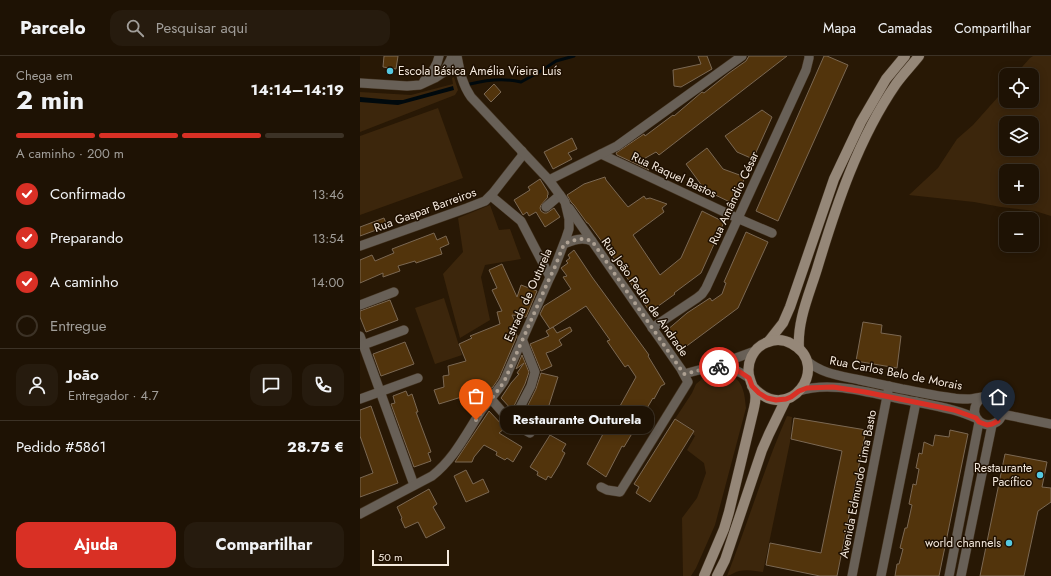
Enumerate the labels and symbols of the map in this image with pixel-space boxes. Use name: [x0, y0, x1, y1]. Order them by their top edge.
place label: Escola Básica Amélia Vieira Luís: [398, 62, 562, 80]
marker: Escola Básica Amélia Vieira Luís: [385, 66, 395, 76]
street label: Rua Raquel Bastos: [628, 147, 720, 203]
street label: Rua Amândio César: [704, 148, 764, 248]
street label: Rua Gaspar Barreiros: [371, 183, 479, 237]
street label: Rua João Pedro de Andrade: [597, 234, 693, 360]
street label: Estrada de Outurela: [499, 245, 557, 345]
courier: [699, 347, 739, 387]
street label: Rua Carlos Belo de Morais: [828, 351, 964, 395]
pin: [459, 379, 493, 420]
pin: [981, 380, 1015, 421]
callout: Restaurante Outurela: [500, 406, 654, 434]
street label: Avenida Edmundo Lima Basto: [835, 408, 881, 560]
place label: Restaurante Pacífico: [974, 459, 1032, 491]
marker: Restaurante Pacífico: [1035, 470, 1045, 480]
place label: world channels: [925, 534, 1001, 552]
marker: world channels: [1004, 538, 1014, 548]
scale bar: [372, 548, 449, 567]

